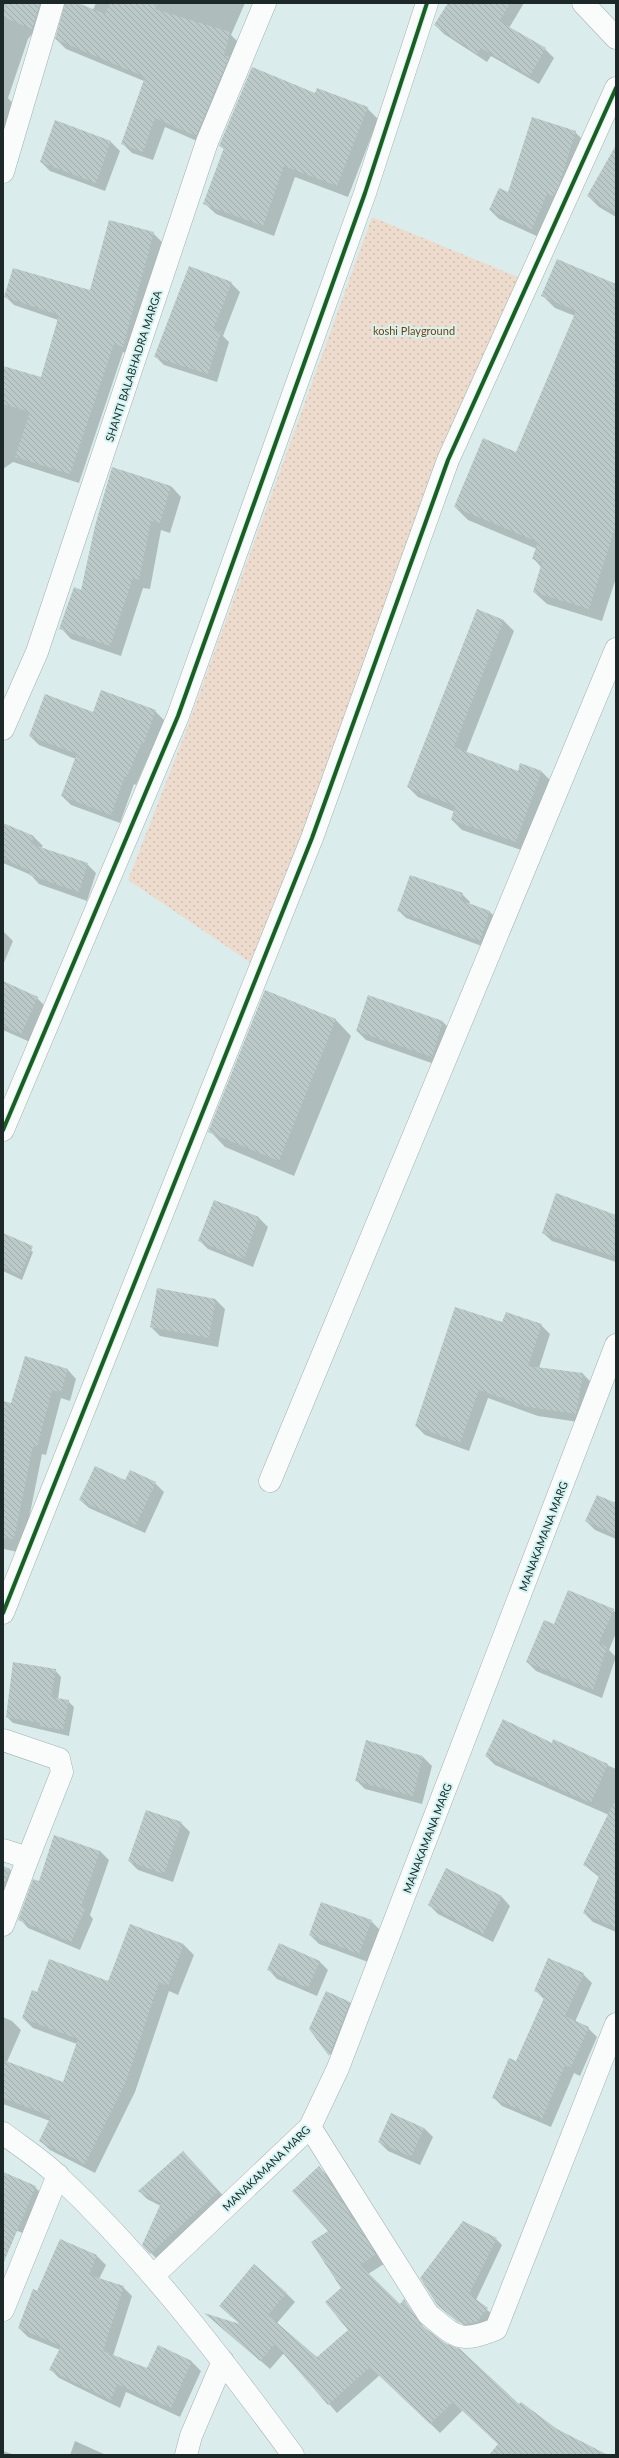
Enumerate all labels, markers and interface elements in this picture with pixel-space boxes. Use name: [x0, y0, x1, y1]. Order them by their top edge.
street label: SHANTI BALABHADRA MARGA: [102, 288, 164, 443]
park label: koshi Playground: [373, 324, 455, 337]
street label: MANAKAMANA MARG: [516, 1479, 570, 1593]
street label: MANAKAMANA MARG: [400, 1781, 454, 1895]
street label: MANAKAMANA MARG: [220, 2123, 312, 2213]

